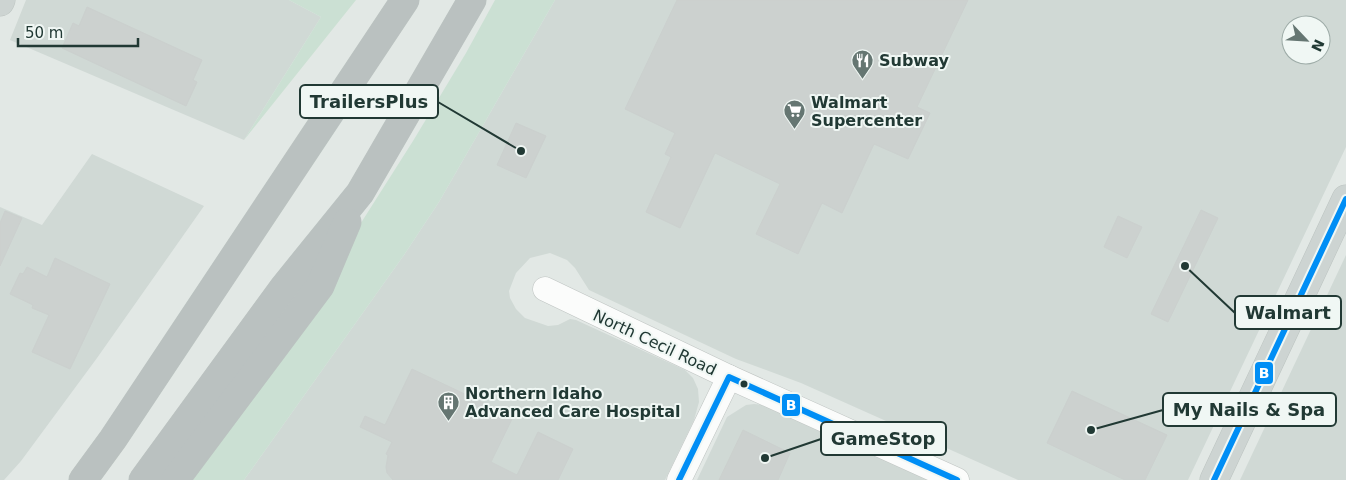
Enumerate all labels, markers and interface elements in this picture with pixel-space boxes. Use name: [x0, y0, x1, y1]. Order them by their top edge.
scale bar: [18, 15, 138, 47]
north arrow: [1281, 15, 1331, 65]
text: 50 m: [25, 24, 63, 42]
text: N: [1308, 37, 1328, 54]
restaurant icon: Subway: [851, 48, 875, 79]
place label: Subway: [879, 51, 949, 70]
callout: TrailersPlus: [300, 85, 438, 118]
text: TrailersPlus: [310, 91, 428, 112]
place label: Walmart Supercenter: [811, 93, 922, 130]
supermarket icon: Walmart Supercenter: [783, 99, 807, 130]
callout: Walmart: [1235, 296, 1341, 329]
text: Walmart: [1245, 302, 1331, 323]
street label: North Cecil Road: [590, 306, 719, 379]
line badge: B: [1254, 361, 1274, 385]
text: B: [1259, 365, 1269, 381]
unlabelled marker: [739, 379, 749, 389]
place label: Northern Idaho Advanced Care Hospital: [465, 384, 680, 421]
building icon: Northern Idaho Advanced Care Hospital: [437, 390, 461, 421]
line badge: B: [781, 393, 801, 417]
callout: My Nails & Spa: [1163, 393, 1336, 426]
text: B: [786, 397, 796, 413]
text: My Nails & Spa: [1173, 399, 1325, 420]
callout: GameStop: [821, 422, 946, 455]
text: GameStop: [831, 428, 935, 449]

